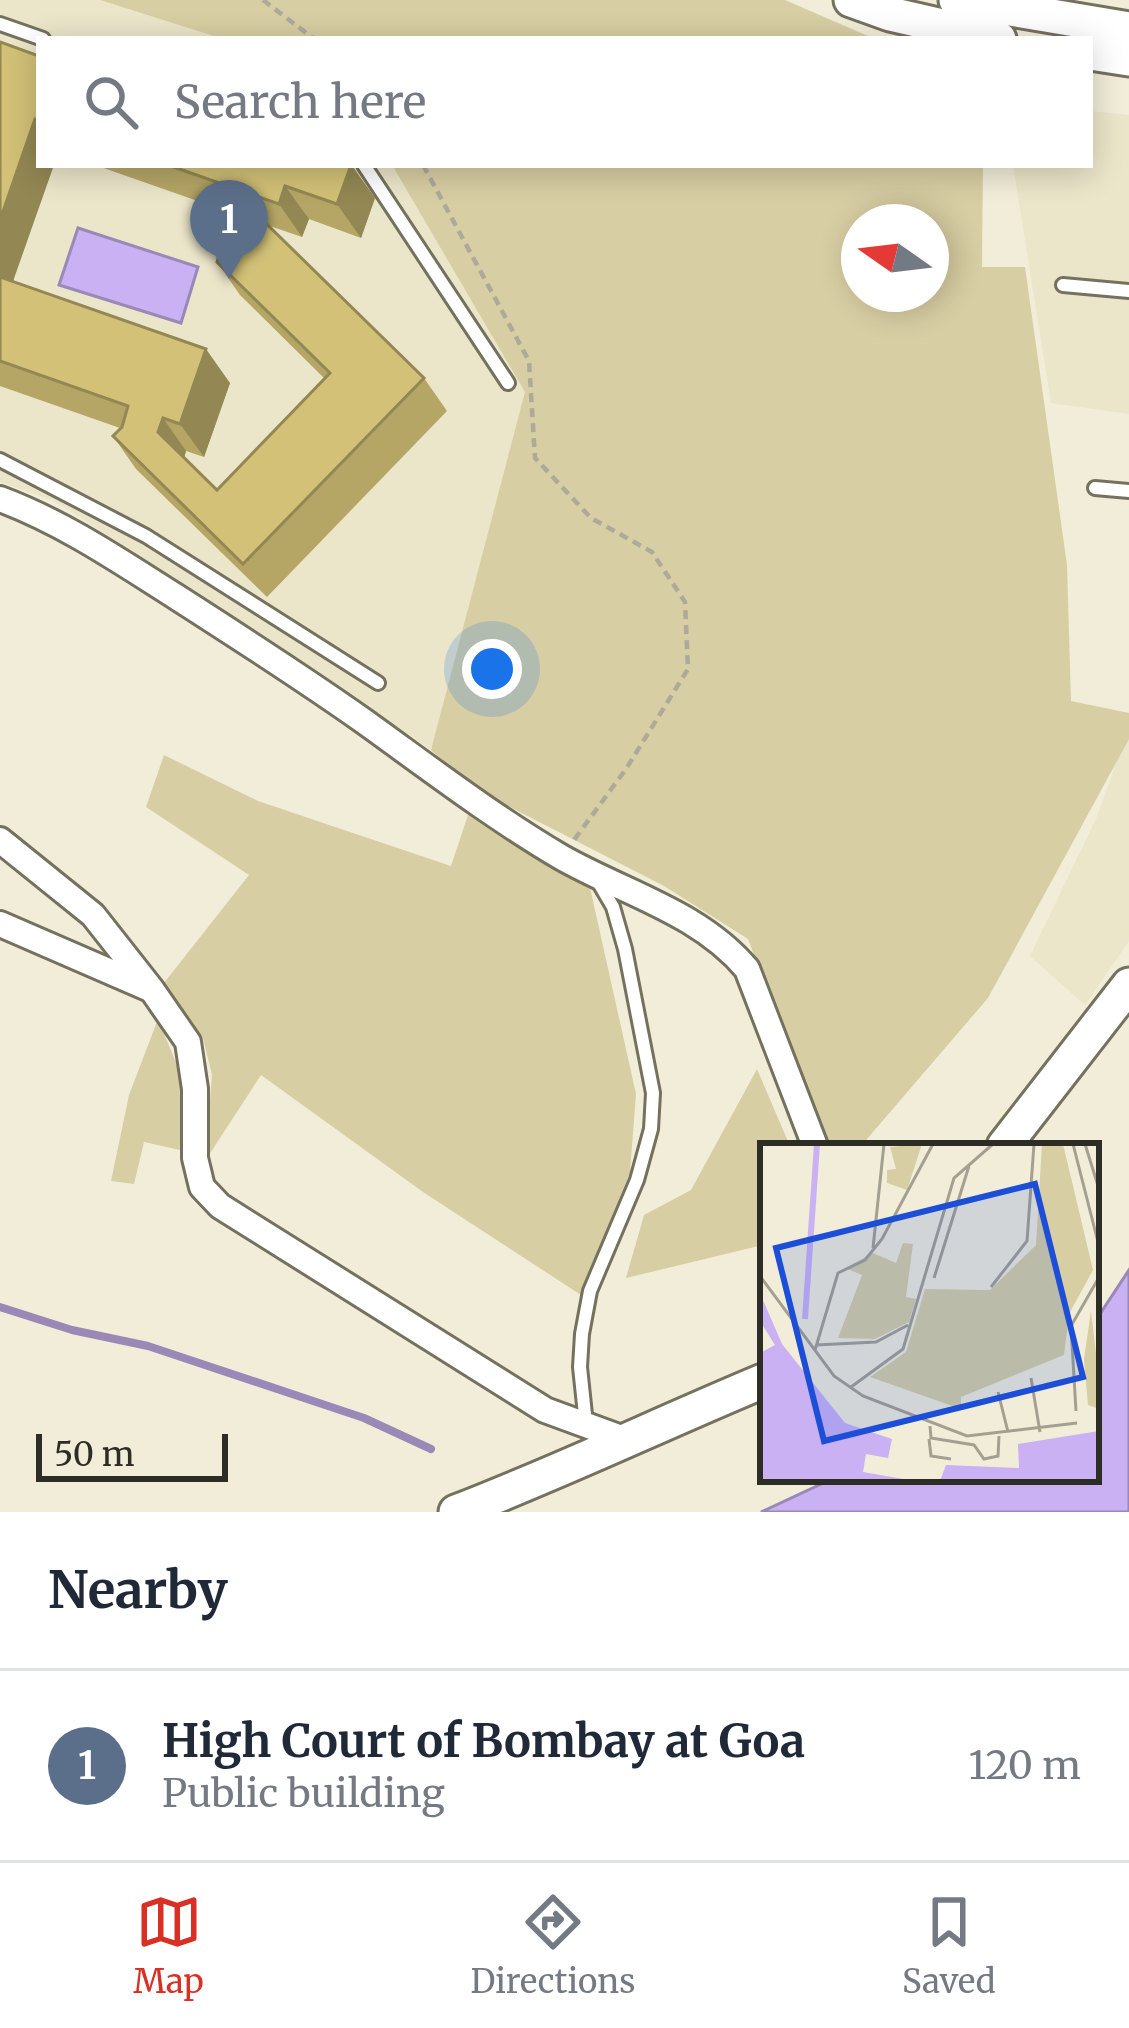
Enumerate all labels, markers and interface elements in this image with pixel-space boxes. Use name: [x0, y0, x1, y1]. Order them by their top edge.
search box: [36, 36, 1093, 168]
icon: search: [78, 69, 144, 135]
text: Search here: [174, 74, 426, 130]
pin: 1: [190, 180, 268, 279]
north arrow: [841, 204, 949, 312]
your location: [462, 639, 522, 699]
inset map: [760, 1143, 1099, 1482]
scale bar: [36, 1428, 228, 1481]
text: 50 m: [54, 1434, 135, 1475]
text: Nearby: [48, 1558, 228, 1622]
text: High Court of Bombay at Goa: [162, 1713, 805, 1769]
text: 1: [78, 1741, 96, 1790]
text: 120 m: [968, 1741, 1081, 1790]
text: Public building: [162, 1769, 445, 1818]
tab: Map: [133, 1889, 204, 2002]
tab: Directions: [470, 1889, 635, 2002]
tab: Saved: [902, 1889, 996, 2002]

